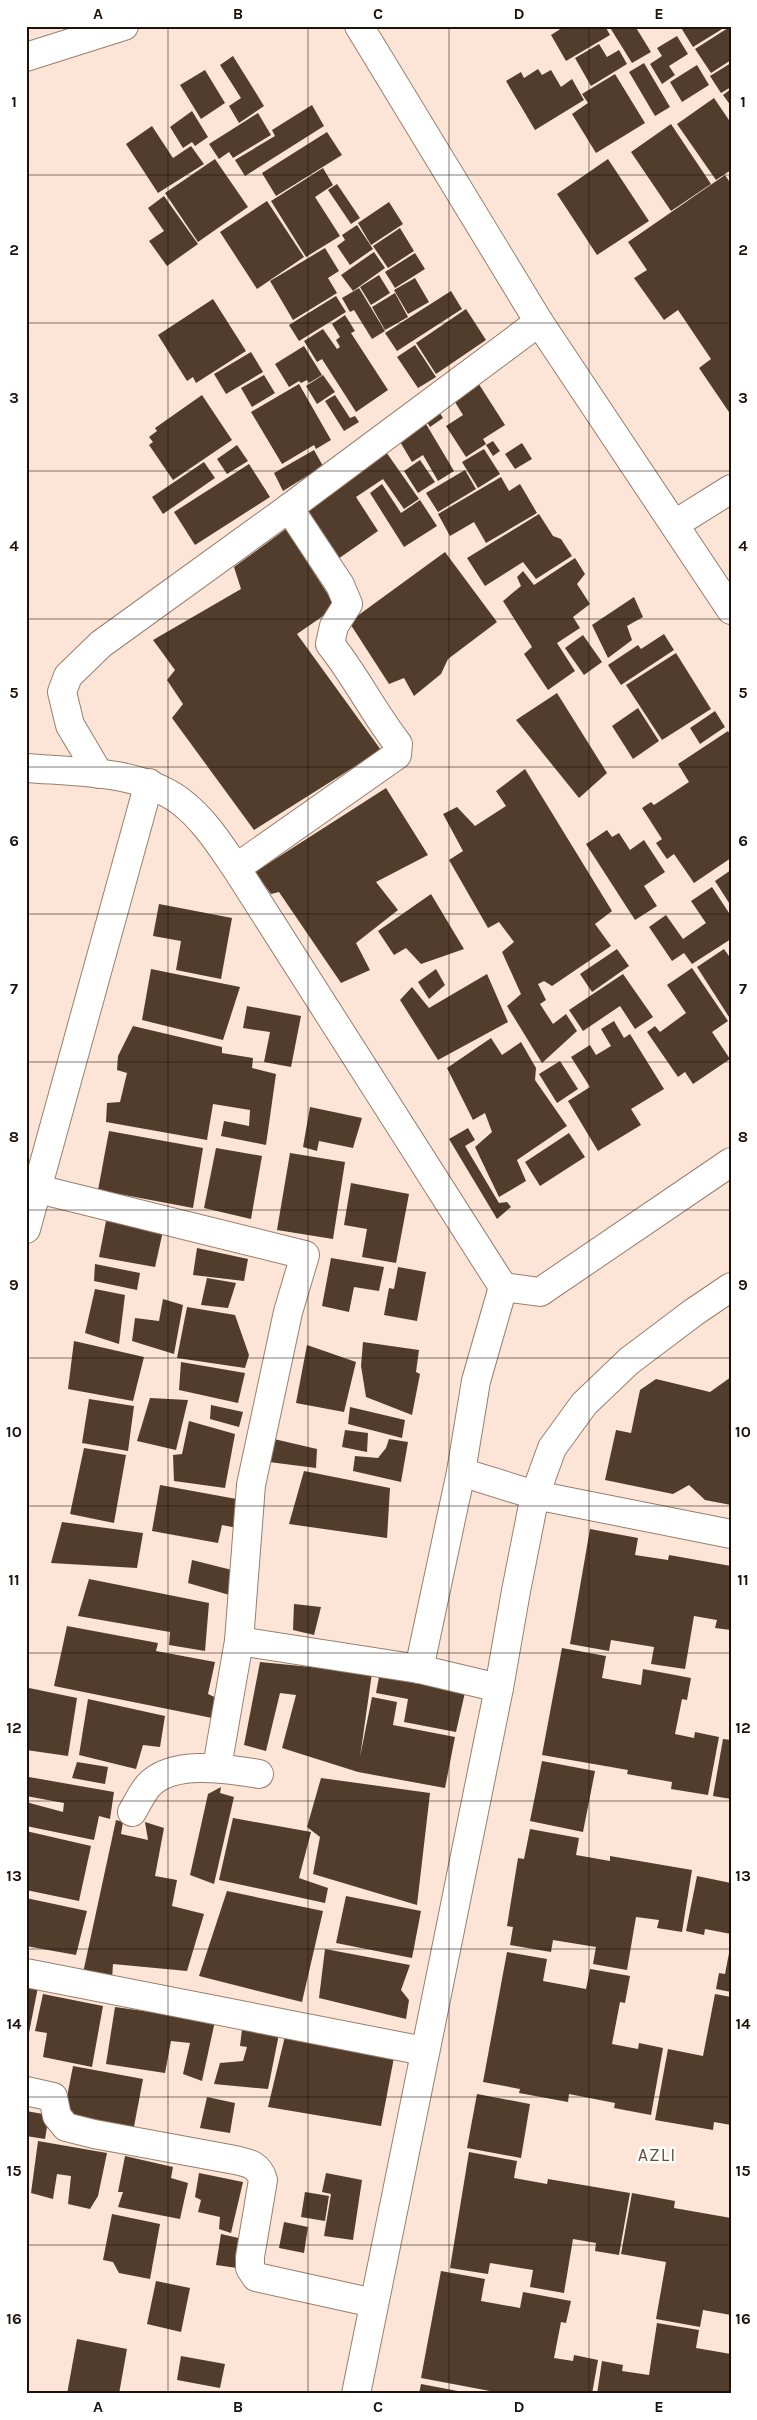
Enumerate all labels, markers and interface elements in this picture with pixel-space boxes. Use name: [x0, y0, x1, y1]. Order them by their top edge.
text: A: [93, 4, 103, 23]
text: B: [233, 4, 243, 23]
text: C: [373, 4, 383, 23]
text: D: [514, 4, 525, 23]
text: E: [654, 4, 664, 23]
text: 1: [11, 92, 17, 111]
text: 1: [740, 92, 746, 111]
text: 2: [9, 240, 19, 259]
text: 2: [738, 240, 748, 259]
text: 3: [9, 388, 19, 407]
text: 3: [738, 388, 748, 407]
text: 4: [9, 536, 19, 555]
text: 4: [738, 536, 748, 555]
text: 5: [9, 683, 19, 702]
text: 5: [738, 683, 748, 702]
text: 6: [9, 831, 19, 850]
text: 6: [738, 831, 748, 850]
text: 7: [10, 979, 18, 998]
text: 7: [739, 979, 747, 998]
text: 8: [9, 1127, 19, 1146]
text: 8: [738, 1127, 748, 1146]
text: 9: [9, 1275, 19, 1294]
text: 9: [738, 1275, 748, 1294]
text: 10: [6, 1422, 22, 1441]
text: 10: [735, 1422, 751, 1441]
text: 11: [8, 1570, 20, 1589]
text: 11: [737, 1570, 749, 1589]
text: 12: [6, 1718, 22, 1737]
text: 12: [735, 1718, 751, 1737]
text: 13: [6, 1866, 22, 1885]
text: 13: [735, 1866, 751, 1885]
text: 14: [6, 2014, 22, 2033]
text: 14: [735, 2014, 751, 2033]
district label: AZLI: [638, 2144, 676, 2166]
text: 15: [6, 2161, 22, 2180]
text: 15: [735, 2161, 751, 2180]
text: 16: [6, 2309, 22, 2328]
text: 16: [735, 2309, 751, 2328]
text: A: [93, 2397, 103, 2416]
text: B: [233, 2397, 243, 2416]
text: C: [373, 2397, 383, 2416]
text: D: [514, 2397, 525, 2416]
text: E: [654, 2397, 664, 2416]

